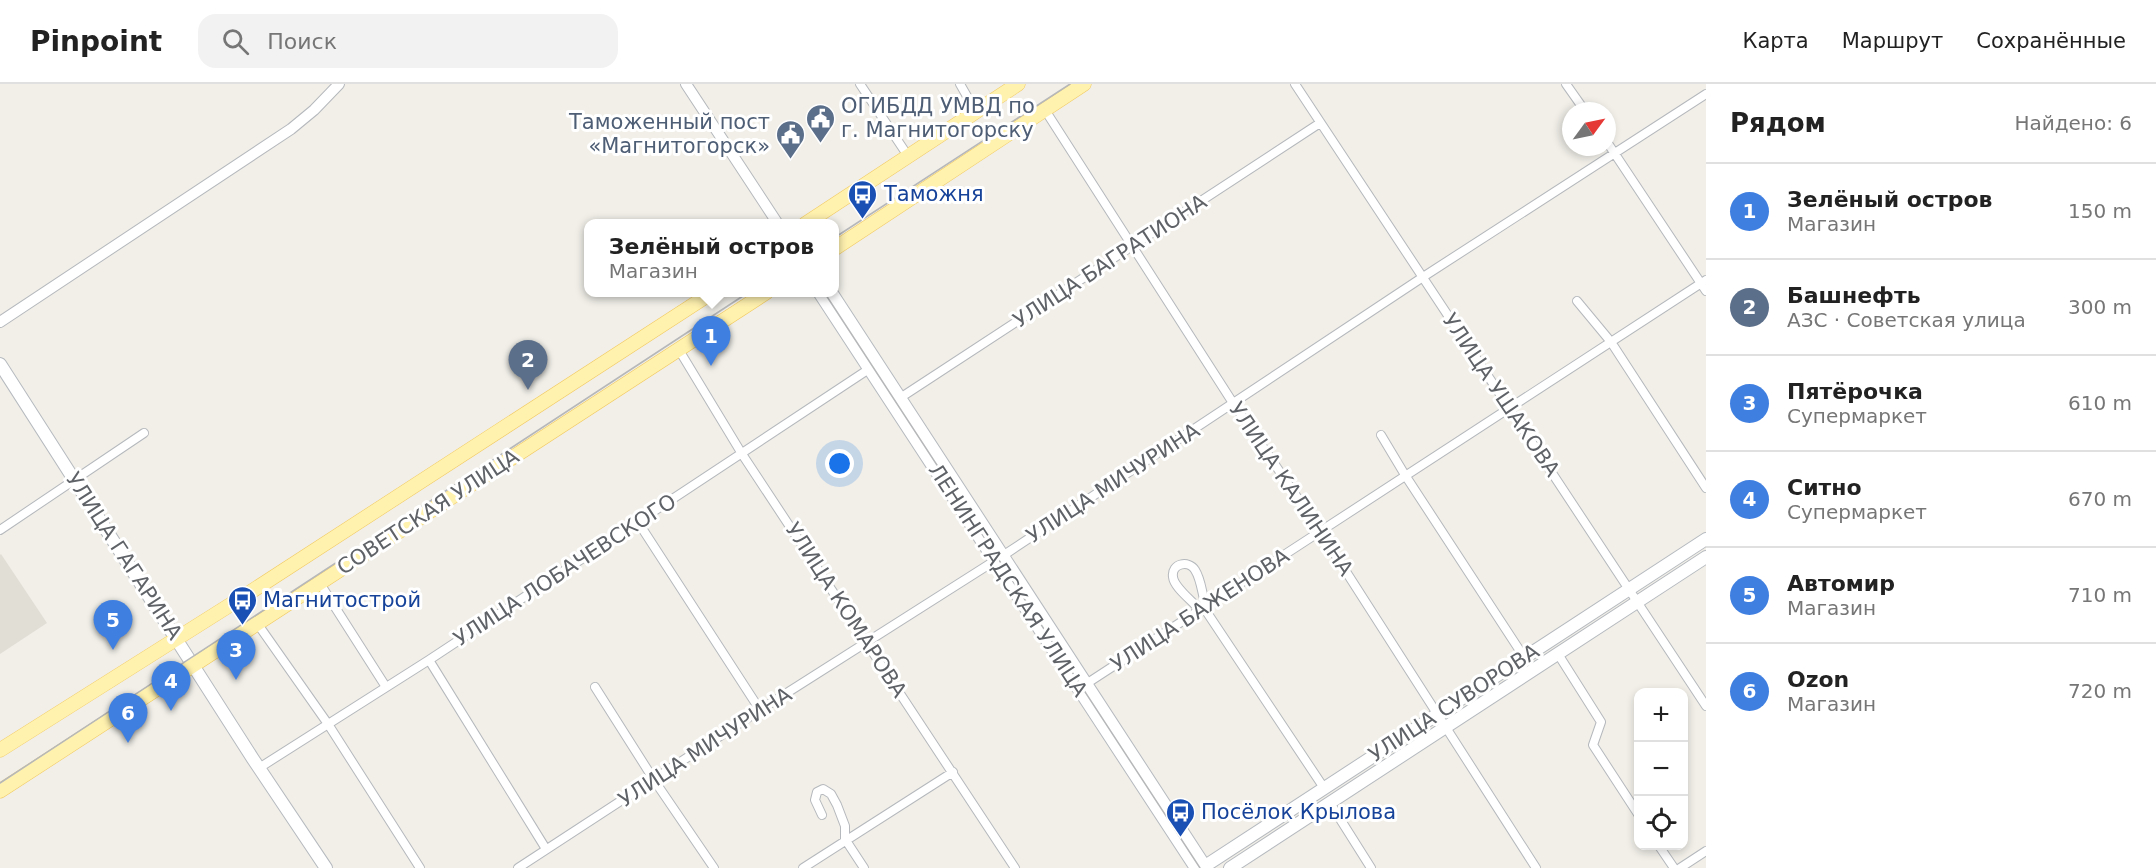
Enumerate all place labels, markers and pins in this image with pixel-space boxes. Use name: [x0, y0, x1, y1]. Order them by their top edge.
place label: ОГИБДД УМВД по г. Магнитогорску: [841, 94, 1035, 142]
public building icon: ОГИБДД УМВД по г. Магнитогорску: [804, 102, 836, 144]
place label: Таможенный пост «Магнитогорск»: [568, 110, 770, 158]
public building icon: Таможенный пост «Магнитогорск»: [775, 118, 807, 160]
bus stop icon: Таможня: [847, 178, 879, 220]
place label: Таможня: [883, 182, 984, 206]
pin: 1: [692, 316, 730, 366]
pin: 2: [508, 340, 548, 390]
bus stop icon: Магнитострой: [226, 584, 258, 626]
place label: Магнитострой: [263, 588, 421, 612]
pin: 5: [94, 600, 132, 650]
pin: 3: [216, 630, 256, 680]
pin: 4: [152, 662, 190, 711]
pin: 6: [108, 694, 148, 743]
bus stop icon: Посёлок Крылова: [1164, 796, 1196, 838]
place label: Посёлок Крылова: [1201, 800, 1396, 824]

